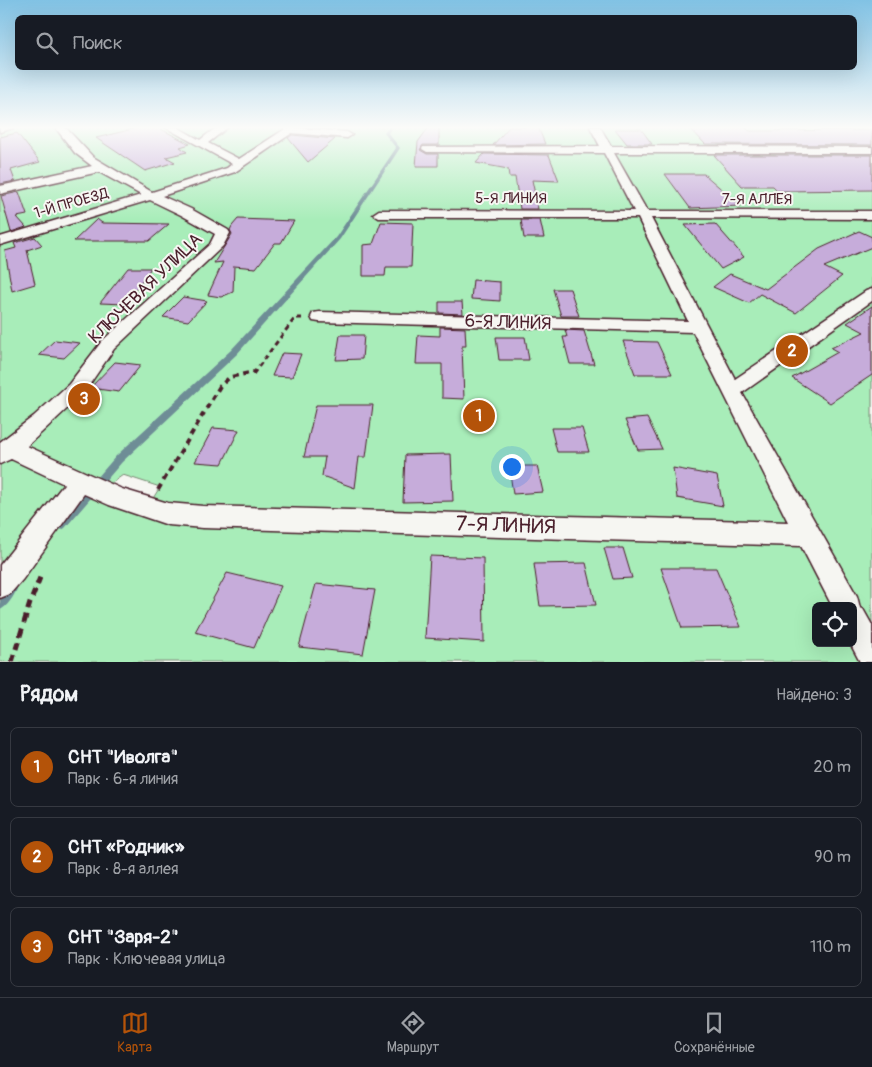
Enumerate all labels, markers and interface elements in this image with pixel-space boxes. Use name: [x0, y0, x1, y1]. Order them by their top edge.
search box: [15, 15, 857, 70]
icon: search: [33, 29, 61, 57]
text: Поиск: [73, 31, 123, 55]
street label: 1-Й ПРОЕЗД: [32, 184, 111, 223]
street label: 5-Я ЛИНИЯ: [475, 189, 547, 208]
street label: 7-Я АЛЛЕЯ: [722, 190, 792, 209]
street label: КЛЮЧЕВАЯ УЛИЦА: [83, 228, 207, 349]
street label: 6-Я ЛИНИЯ: [464, 309, 552, 336]
pin: 2: [776, 332, 808, 370]
pin: 3: [68, 380, 100, 418]
pin: 1: [463, 397, 495, 435]
your location: [499, 454, 525, 480]
street label: 7-Я ЛИНИЯ: [456, 510, 556, 541]
map controls: [812, 602, 857, 647]
button: locate: [812, 602, 857, 647]
text: Рядом: [20, 681, 78, 708]
text: Найдено: 3: [776, 685, 852, 705]
text: СНТ "Иволга": [68, 745, 178, 769]
text: 1: [34, 757, 40, 777]
text: 20 m: [813, 757, 851, 777]
text: Парк · 6-я линия: [68, 769, 178, 789]
text: СНТ «Родник»: [68, 835, 184, 859]
text: 2: [33, 847, 41, 867]
text: 90 m: [814, 847, 851, 867]
text: Парк · 8-я аллея: [68, 859, 179, 879]
text: СНТ "Заря-2": [68, 925, 179, 949]
text: 3: [33, 937, 41, 957]
text: 110 m: [810, 937, 851, 957]
text: Парк · Ключевая улица: [68, 949, 225, 969]
tab: Карта: [117, 1009, 152, 1056]
tab: Маршрут: [387, 1009, 439, 1056]
tab: Сохранённые: [674, 1009, 755, 1056]

